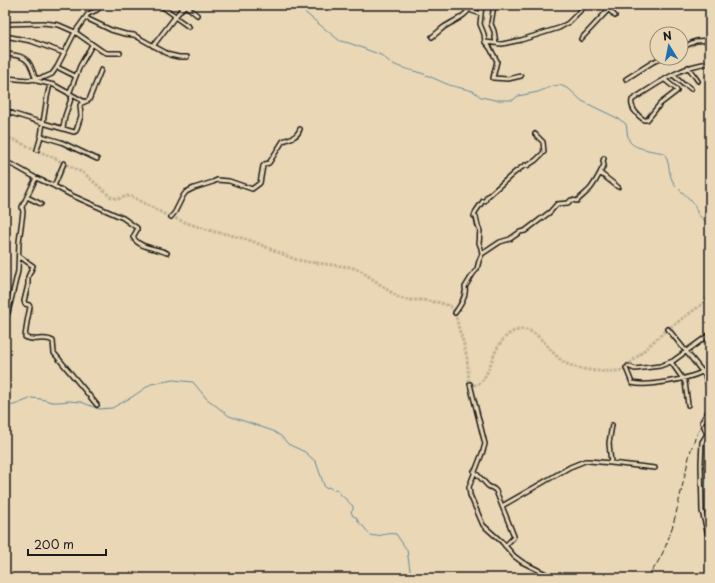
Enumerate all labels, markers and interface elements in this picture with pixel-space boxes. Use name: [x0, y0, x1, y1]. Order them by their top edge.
north arrow: [649, 26, 689, 66]
text: N: [661, 26, 673, 45]
scale bar: [28, 531, 106, 557]
text: 200 m: [34, 535, 74, 553]

